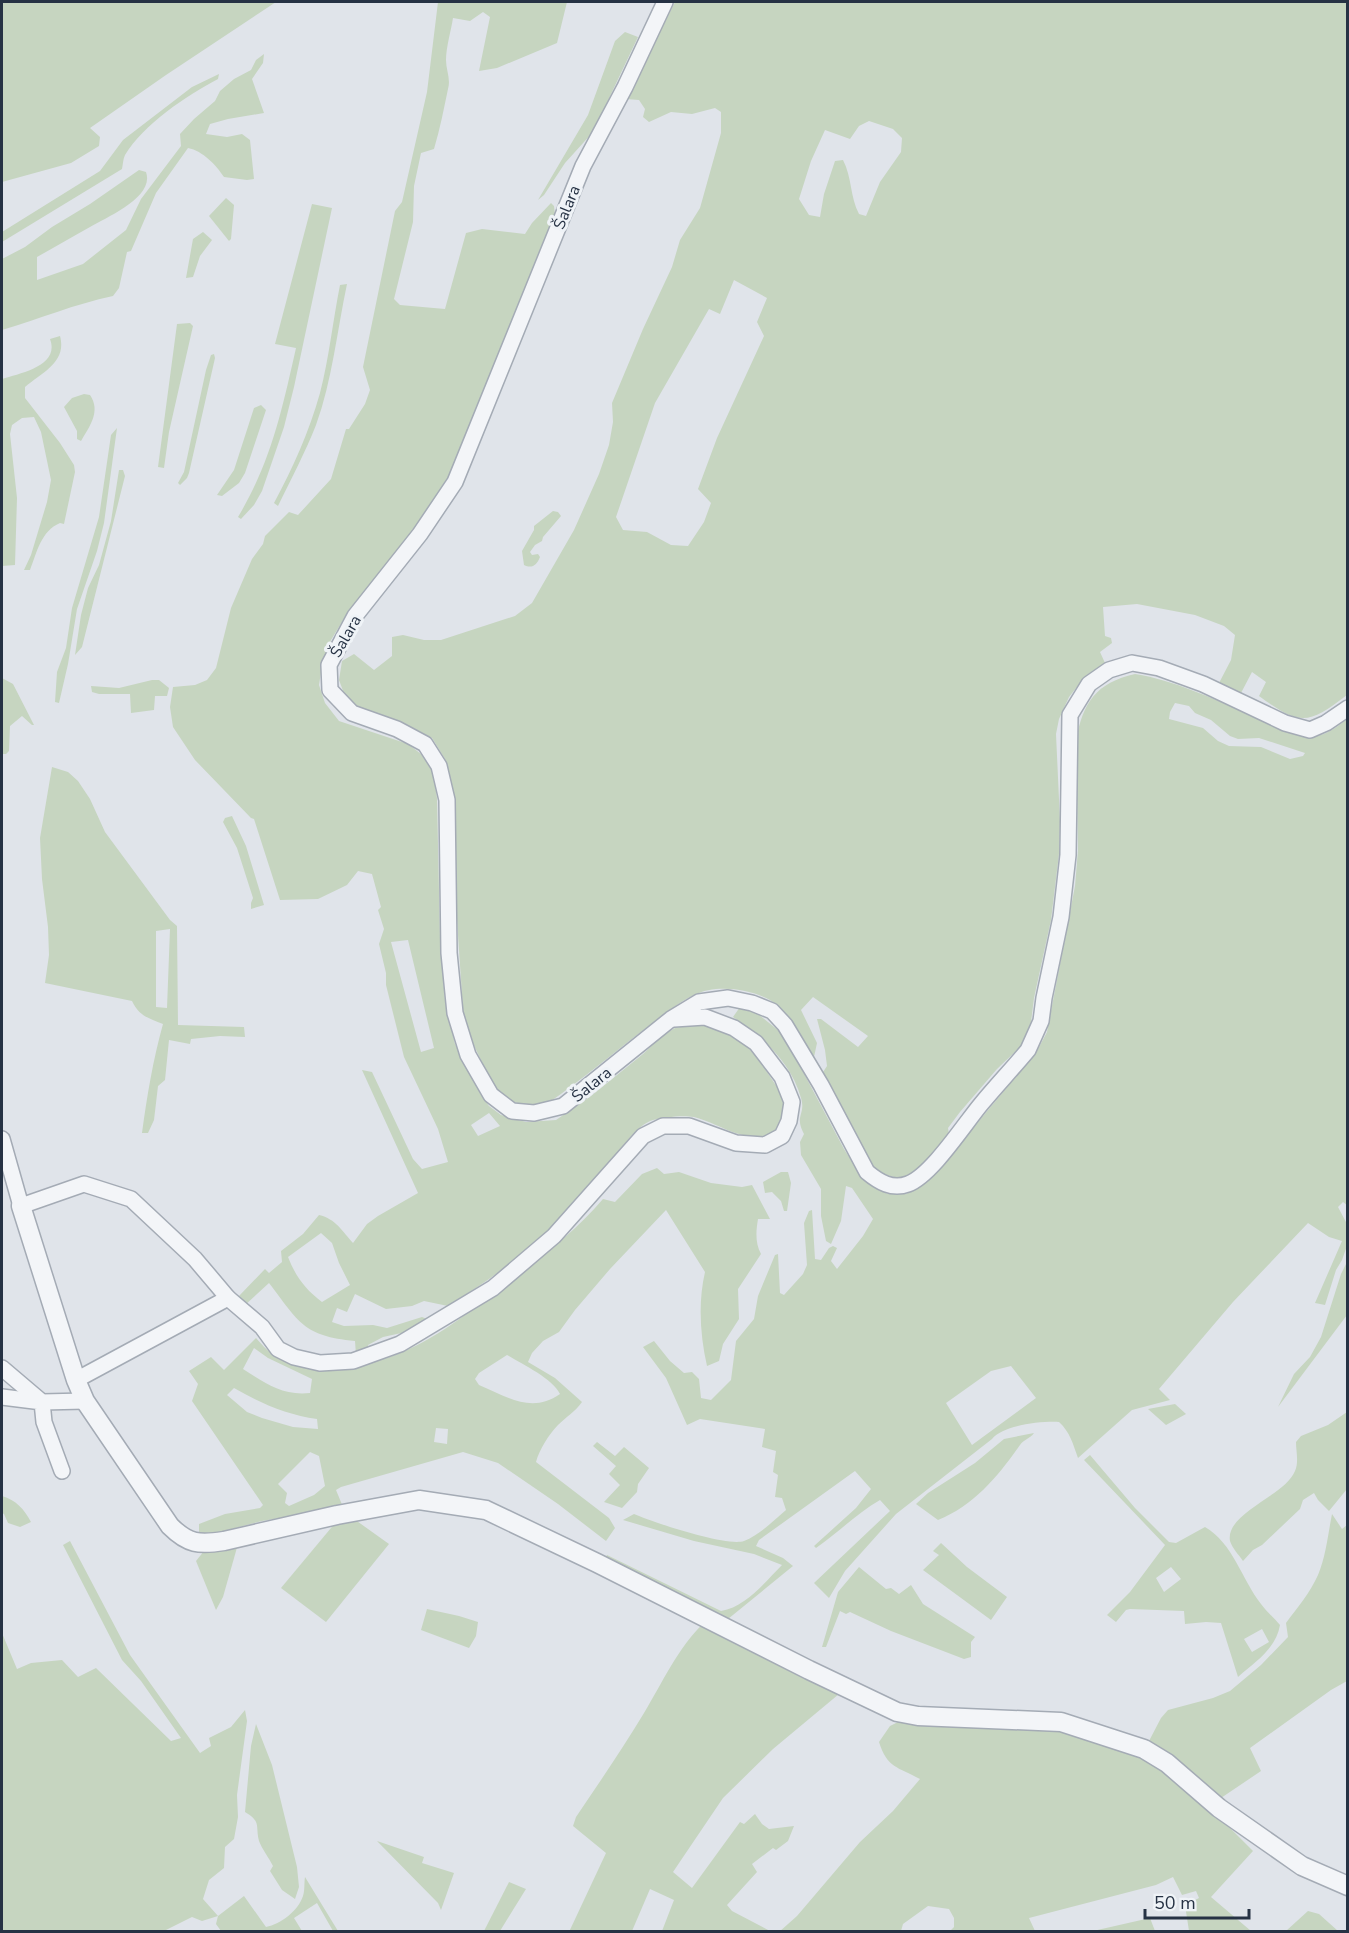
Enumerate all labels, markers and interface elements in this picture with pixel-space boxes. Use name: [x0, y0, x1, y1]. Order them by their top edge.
street label: Šalara: [548, 182, 586, 233]
street label: Šalara: [325, 611, 367, 662]
street label: Šalara: [567, 1062, 616, 1108]
scale bar: [1145, 1882, 1248, 1920]
text: 50 m: [1154, 1891, 1196, 1915]

